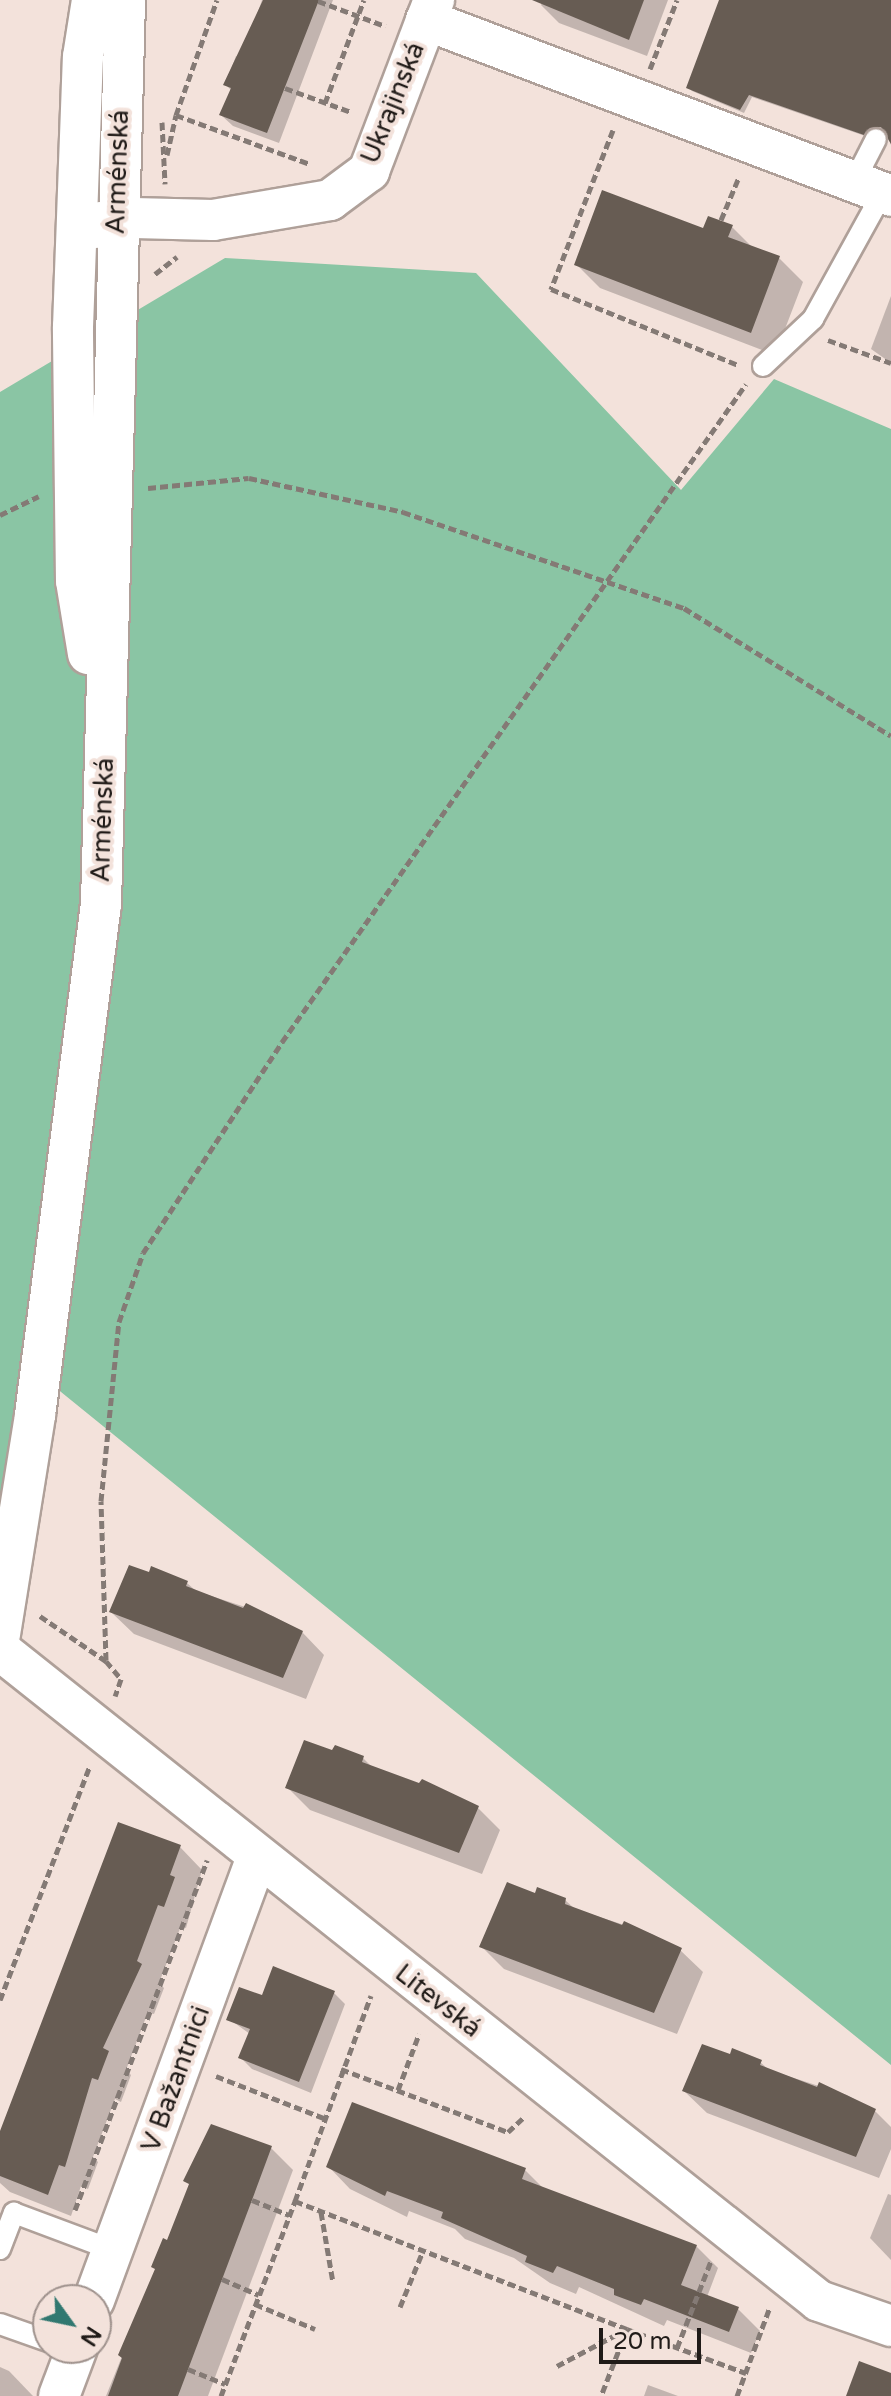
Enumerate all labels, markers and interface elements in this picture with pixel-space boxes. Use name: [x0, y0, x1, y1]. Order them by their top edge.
street label: Ukrajinská: [355, 38, 431, 168]
street label: Arménská: [100, 109, 136, 235]
street label: Arménská: [85, 757, 121, 883]
street label: Litevská: [389, 1958, 487, 2044]
street label: V Bažantnici: [135, 2002, 217, 2156]
north arrow: [32, 2284, 112, 2364]
scale bar: [603, 2312, 705, 2362]
text: N: [75, 2321, 106, 2350]
text: 20 m: [613, 2327, 671, 2356]

